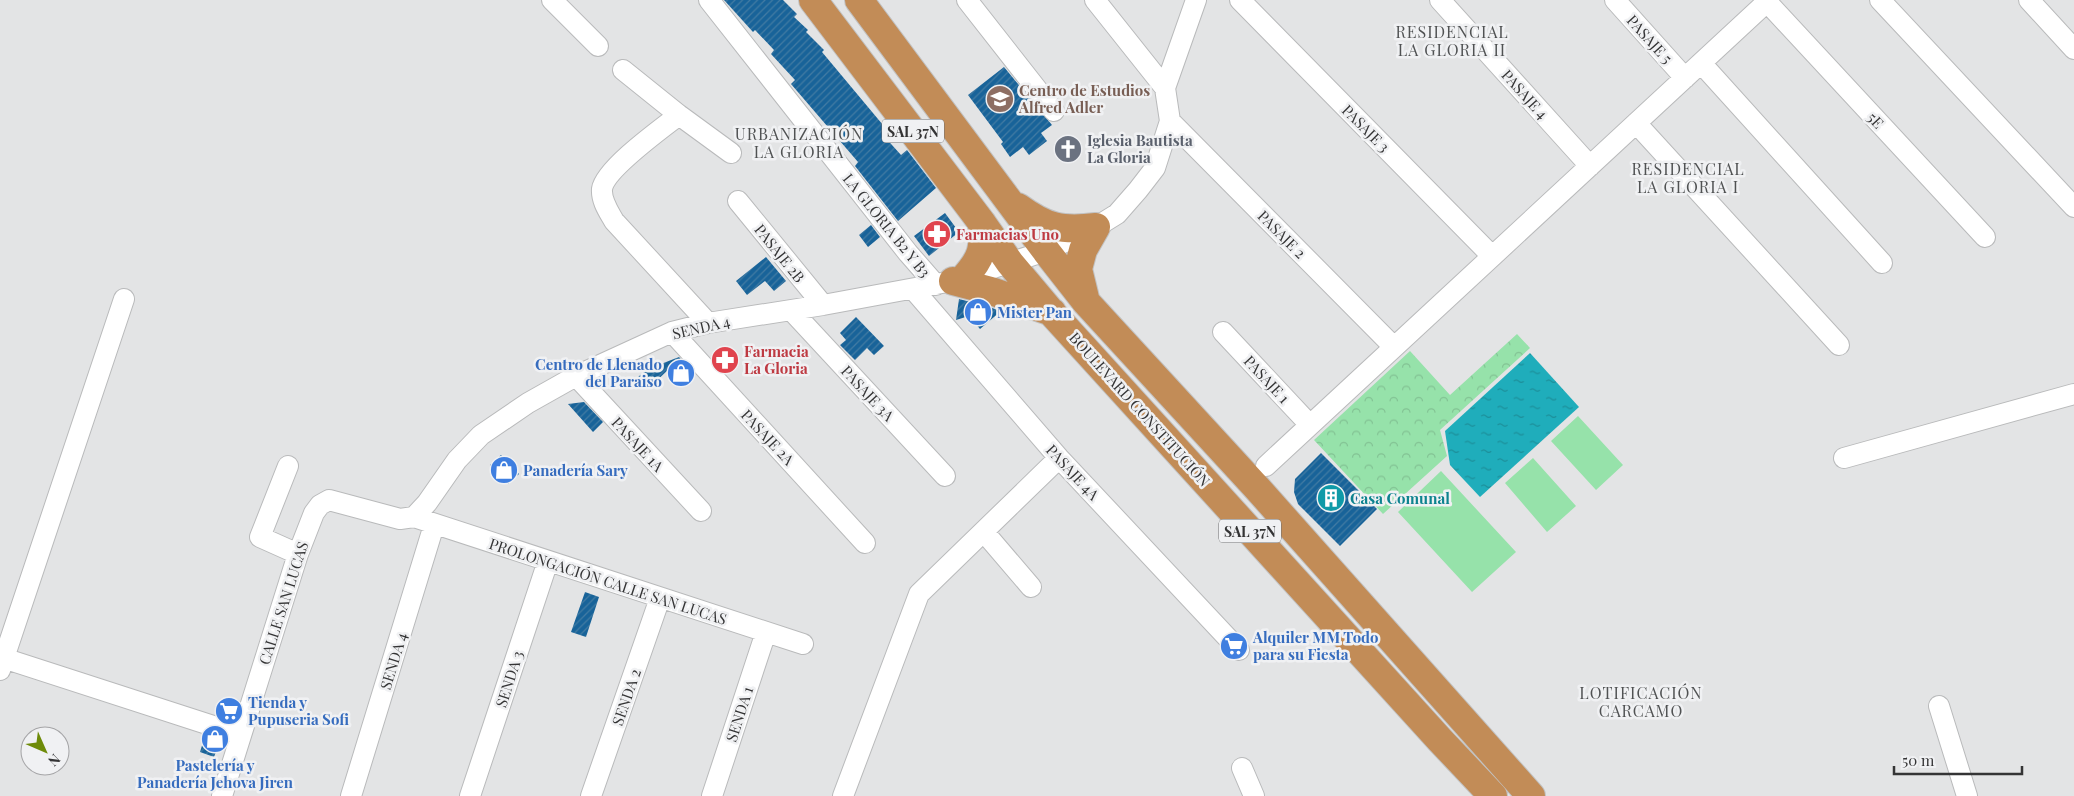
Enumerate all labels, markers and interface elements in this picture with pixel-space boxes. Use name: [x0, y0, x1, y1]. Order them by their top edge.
street label: PASAJE 5: [1623, 10, 1677, 68]
district label: RESIDENCIAL LA GLORIA II: [1395, 21, 1509, 60]
street label: PASAJE 4: [1498, 65, 1552, 123]
place label: Centro de Estudios Alfred Adler: [1018, 80, 1150, 117]
school or university icon: Centro de Estudios Alfred Adler: [985, 84, 1015, 114]
street label: PASAJE 3: [1338, 100, 1394, 156]
street label: 5E: [1863, 108, 1889, 132]
road number: SAL 37N: [882, 120, 944, 142]
district label: URBANIZACIÓN LA GLORIA: [735, 123, 863, 162]
place label: Iglesia Bautista La Gloria: [1087, 130, 1193, 167]
church icon: Iglesia Bautista La Gloria: [1053, 134, 1083, 164]
district label: RESIDENCIAL LA GLORIA I: [1631, 158, 1745, 197]
street label: LA GLORIA B2 Y B3: [839, 169, 935, 281]
street label: PASAJE 2: [1254, 206, 1310, 262]
pharmacy icon: Farmacias Uno: [922, 219, 952, 249]
street label: PASAJE 2B: [750, 220, 810, 286]
place label: Farmacias Uno: [956, 224, 1059, 244]
shop icon: Mister Pan: [963, 297, 993, 327]
place label: Mister Pan: [997, 302, 1073, 322]
street label: SENDA 4: [670, 311, 732, 343]
street label: BOULEVARD CONSTITUCIÓN: [1065, 328, 1215, 491]
place label: Farmacia La Gloria: [744, 341, 809, 378]
pharmacy icon: Farmacia La Gloria: [710, 345, 740, 375]
street label: PASAJE 1: [1240, 351, 1295, 407]
place label: Centro de Llenado del Paraiso: [535, 354, 662, 391]
shop icon: Centro de Llenado del Paraiso: [666, 358, 696, 388]
street label: PASAJE 3A: [837, 361, 899, 425]
street label: PASAJE 2A: [737, 405, 799, 470]
street label: PASAJE 1A: [608, 412, 669, 476]
street label: PASAJE 4A: [1042, 440, 1104, 505]
shop icon: Panadería Sary: [489, 455, 519, 485]
place label: Panadería Sary: [523, 460, 628, 480]
building icon: Casa Comunal: [1316, 483, 1346, 513]
place label: Casa Comunal: [1350, 488, 1450, 508]
road number: SAL 37N: [1219, 520, 1281, 542]
street label: PROLONGACIÓN CALLE SAN LUCAS: [487, 533, 729, 629]
street label: CALLE SAN LUCAS: [254, 539, 312, 667]
place label: Alquiler MM Todo para su Fiesta: [1252, 627, 1379, 664]
street label: SENDA 4: [375, 630, 411, 692]
supermarket icon: Alquiler MM Todo para su Fiesta: [1219, 631, 1249, 661]
street label: SENDA 3: [490, 648, 528, 710]
street label: SENDA 2: [607, 666, 645, 728]
district label: LOTIFICACIÓN CARCAMO: [1579, 682, 1703, 721]
street label: SENDA 1: [721, 683, 757, 744]
place label: Tienda y Pupuseria Sofi: [248, 692, 349, 729]
supermarket icon: Tienda y Pupuseria Sofi: [214, 696, 244, 726]
shop icon: Pastelería y Panadería Jehova Jiren: [200, 724, 230, 754]
north arrow: [20, 726, 70, 776]
scale bar: [1894, 744, 2022, 776]
text: N: [44, 750, 65, 771]
text: 50 m: [1902, 750, 1935, 770]
place label: Pastelería y Panadería Jehova Jiren: [137, 755, 294, 792]

